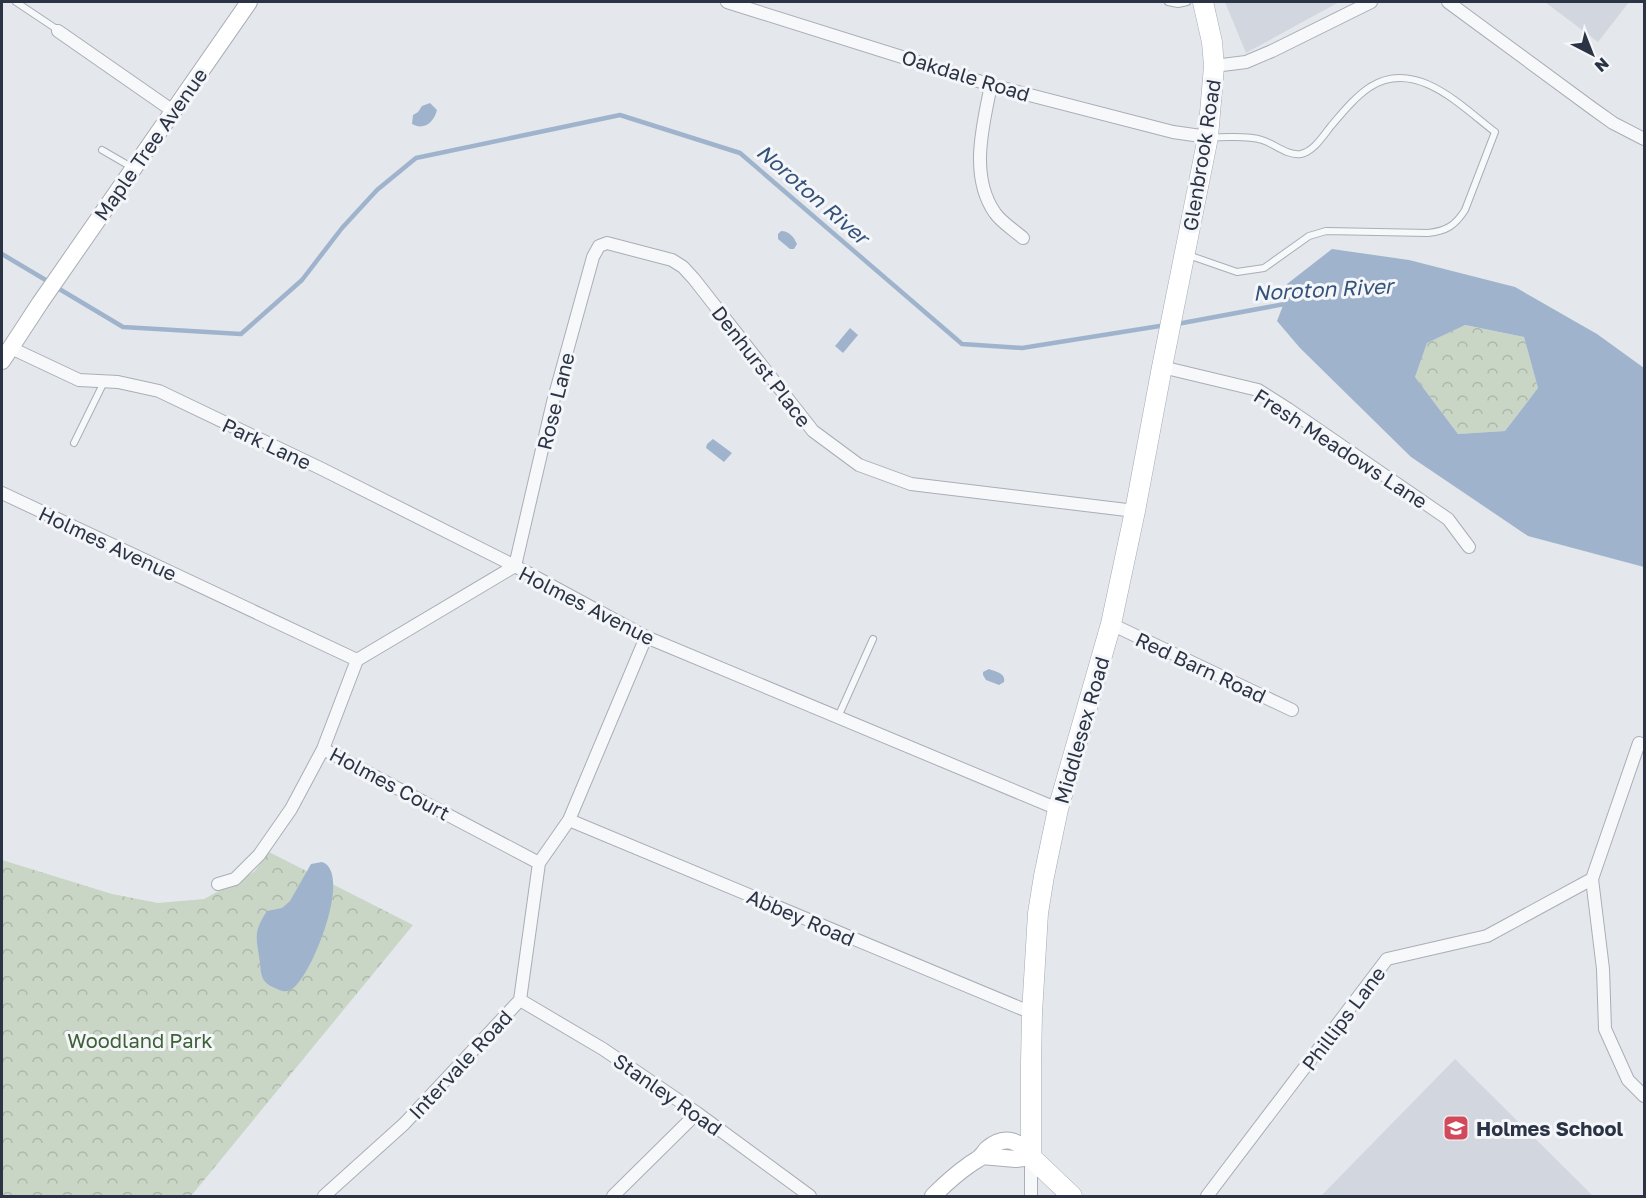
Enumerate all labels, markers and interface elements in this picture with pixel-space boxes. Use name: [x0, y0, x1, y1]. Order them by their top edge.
north arrow: [1562, 24, 1622, 84]
street label: Oakdale Road: [899, 44, 1033, 106]
text: N: [1591, 54, 1613, 77]
street label: Maple Tree Avenue: [88, 63, 212, 225]
street label: Glenbrook Road: [1177, 77, 1225, 233]
water label: Noroton River: [752, 138, 876, 252]
water label: Noroton River: [1252, 272, 1396, 306]
street label: Denhurst Place: [707, 301, 817, 431]
street label: Rose Lane: [531, 350, 579, 452]
street label: Fresh Meadows Lane: [1250, 383, 1432, 513]
street label: Park Lane: [219, 412, 315, 474]
street label: Holmes Avenue: [35, 501, 181, 585]
street label: Holmes Avenue: [515, 560, 659, 650]
street label: Red Barn Road: [1132, 626, 1270, 708]
street label: Middlesex Road: [1049, 654, 1113, 806]
street label: Holmes Court: [326, 741, 454, 825]
street label: Abbey Road: [744, 884, 858, 950]
street label: Phillips Lane: [1296, 961, 1390, 1075]
street label: Intervale Road: [403, 1005, 517, 1123]
park label: Woodland Park: [67, 1028, 213, 1052]
street label: Stanley Road: [609, 1048, 727, 1140]
school or university icon: Holmes School: [1441, 1113, 1471, 1143]
place label: Holmes School: [1476, 1116, 1623, 1140]

